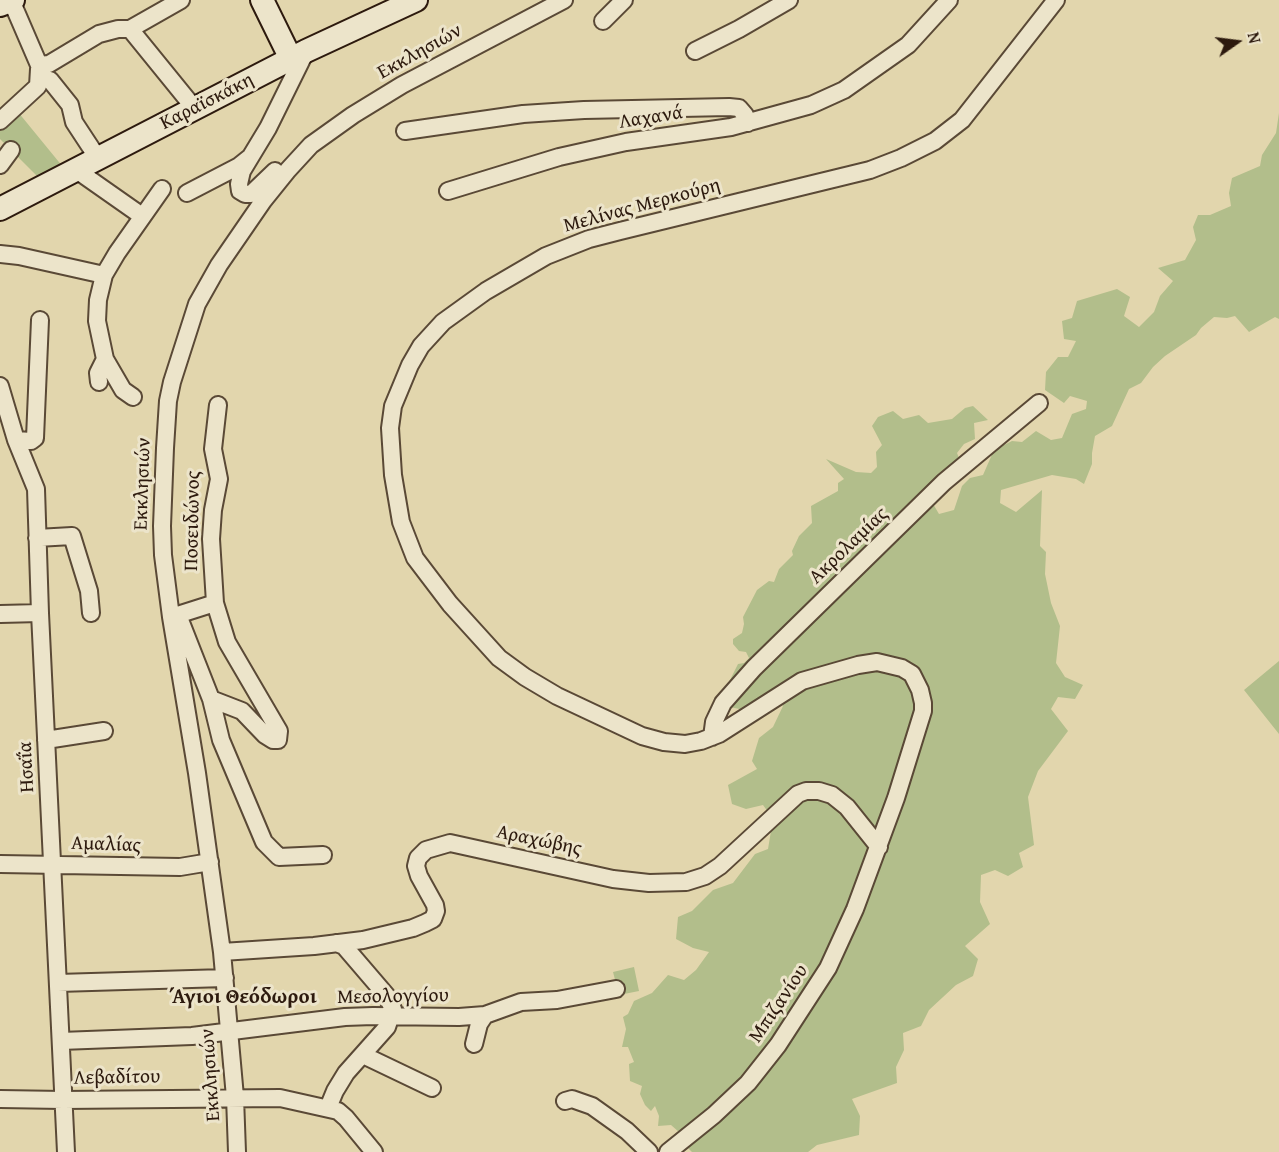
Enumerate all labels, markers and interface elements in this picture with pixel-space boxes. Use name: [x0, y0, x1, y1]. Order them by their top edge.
north arrow: [1207, 12, 1267, 72]
street label: Εκκλησιών: [374, 19, 466, 85]
text: N: [1242, 30, 1267, 46]
street label: Καραϊσκάκη: [156, 68, 258, 136]
street label: Λαχανά: [617, 101, 685, 135]
street label: Μελίνας Μερκούρη: [561, 174, 723, 238]
street label: Εκκλησιών: [129, 437, 157, 531]
street label: Ποσειδώνος: [180, 471, 206, 571]
street label: Ακρολαμίας: [805, 502, 893, 590]
street label: Ησαΐα: [14, 741, 40, 793]
street label: Αραχώβης: [494, 820, 584, 862]
street label: Αμαλίας: [71, 832, 141, 858]
street label: Μπιζανίου: [744, 960, 814, 1048]
street label: Μεσολογγίου: [337, 984, 449, 1010]
district label: Άγιοι Θεόδωροι: [169, 985, 317, 1011]
street label: Εκκλησιών: [196, 1028, 226, 1122]
street label: Λεβαδίτου: [73, 1065, 161, 1091]

